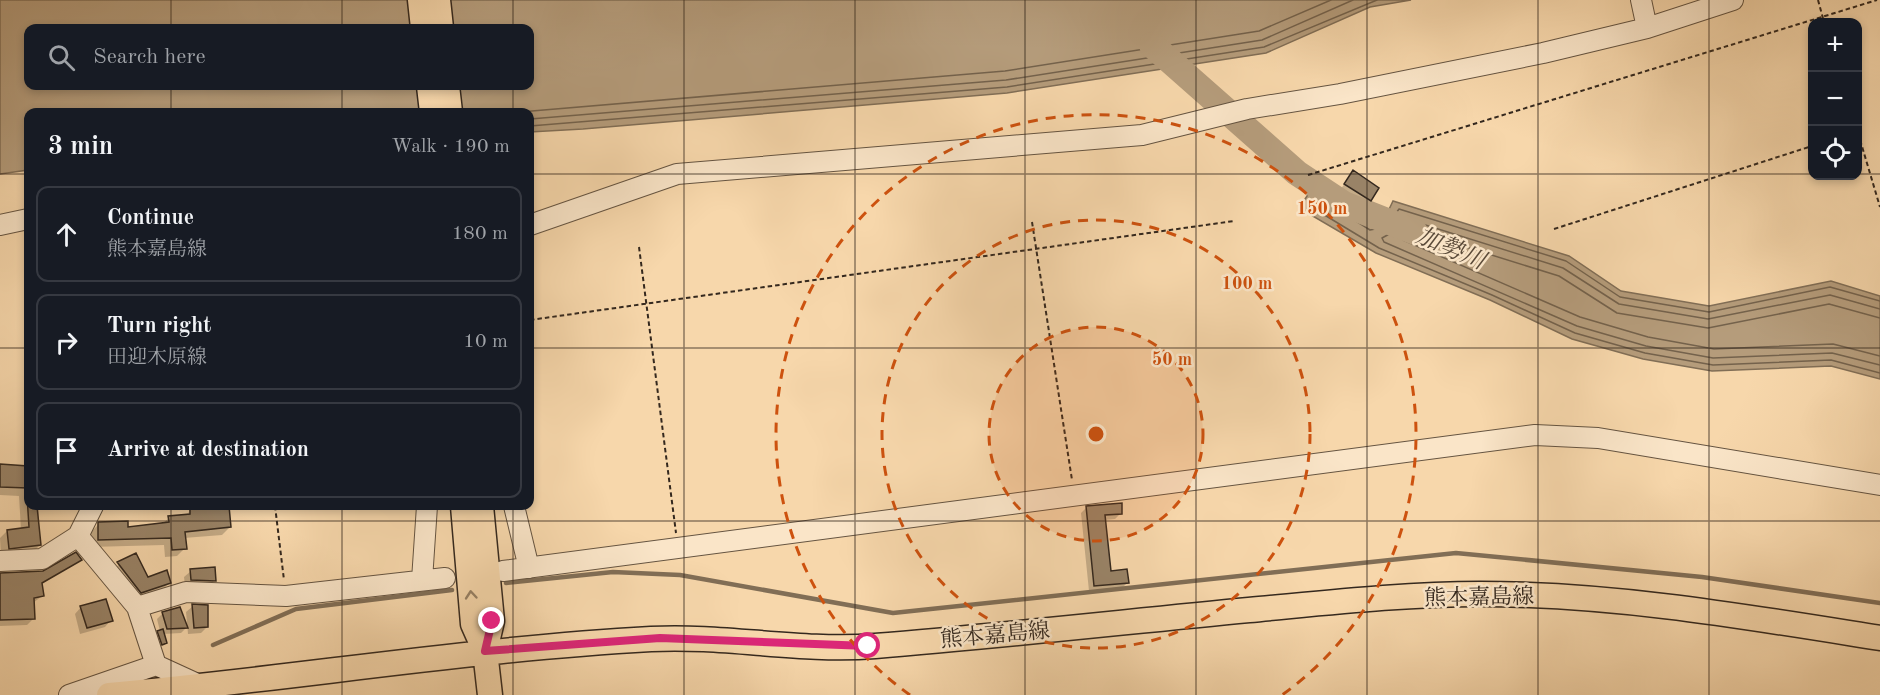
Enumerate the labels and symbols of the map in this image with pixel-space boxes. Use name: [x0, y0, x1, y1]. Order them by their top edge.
text: 150 m: [1297, 200, 1347, 218]
water label: 加勢川: [1412, 222, 1492, 276]
text: 100 m: [1222, 275, 1272, 293]
text: 50 m: [1152, 351, 1192, 369]
centre of rings: [1086, 424, 1106, 444]
street label: 熊本嘉島線: [1424, 584, 1534, 610]
one-way arrow: [464, 591, 477, 600]
route end: [478, 607, 504, 633]
street label: 熊本嘉島線: [939, 618, 1051, 652]
route start: [854, 632, 880, 658]

